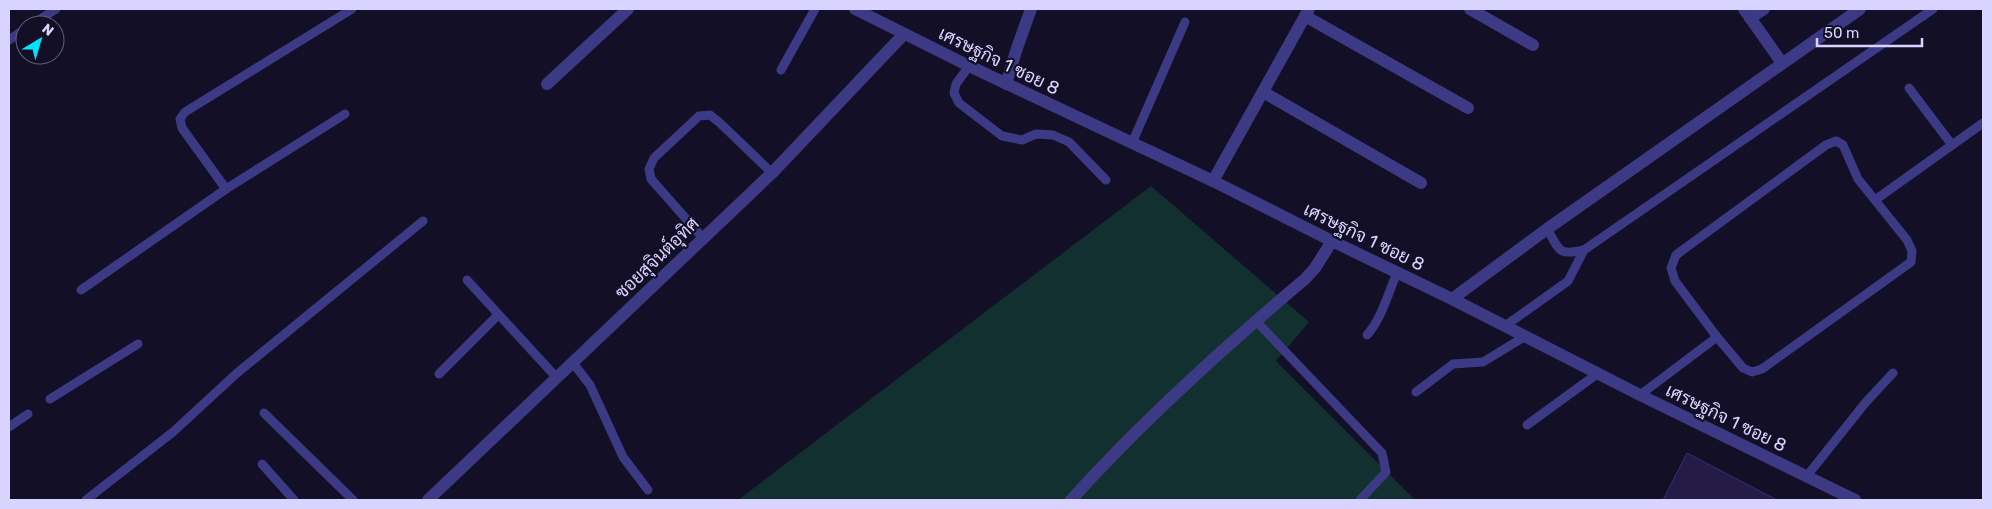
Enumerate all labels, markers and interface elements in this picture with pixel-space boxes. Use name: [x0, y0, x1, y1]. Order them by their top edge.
north arrow: [15, 15, 65, 65]
scale bar: [1817, 15, 1922, 47]
text: N: [38, 20, 57, 40]
street label: เศรษฐกิจ 1 ซอย 8: [935, 22, 1063, 101]
text: 50 m: [1824, 24, 1859, 42]
street label: เศรษฐกิจ 1 ซอย 8: [1300, 198, 1428, 277]
street label: ซอยสุจินต์อุทิศ: [609, 211, 704, 304]
street label: เศรษฐกิจ 1 ซอย 8: [1662, 379, 1790, 458]

